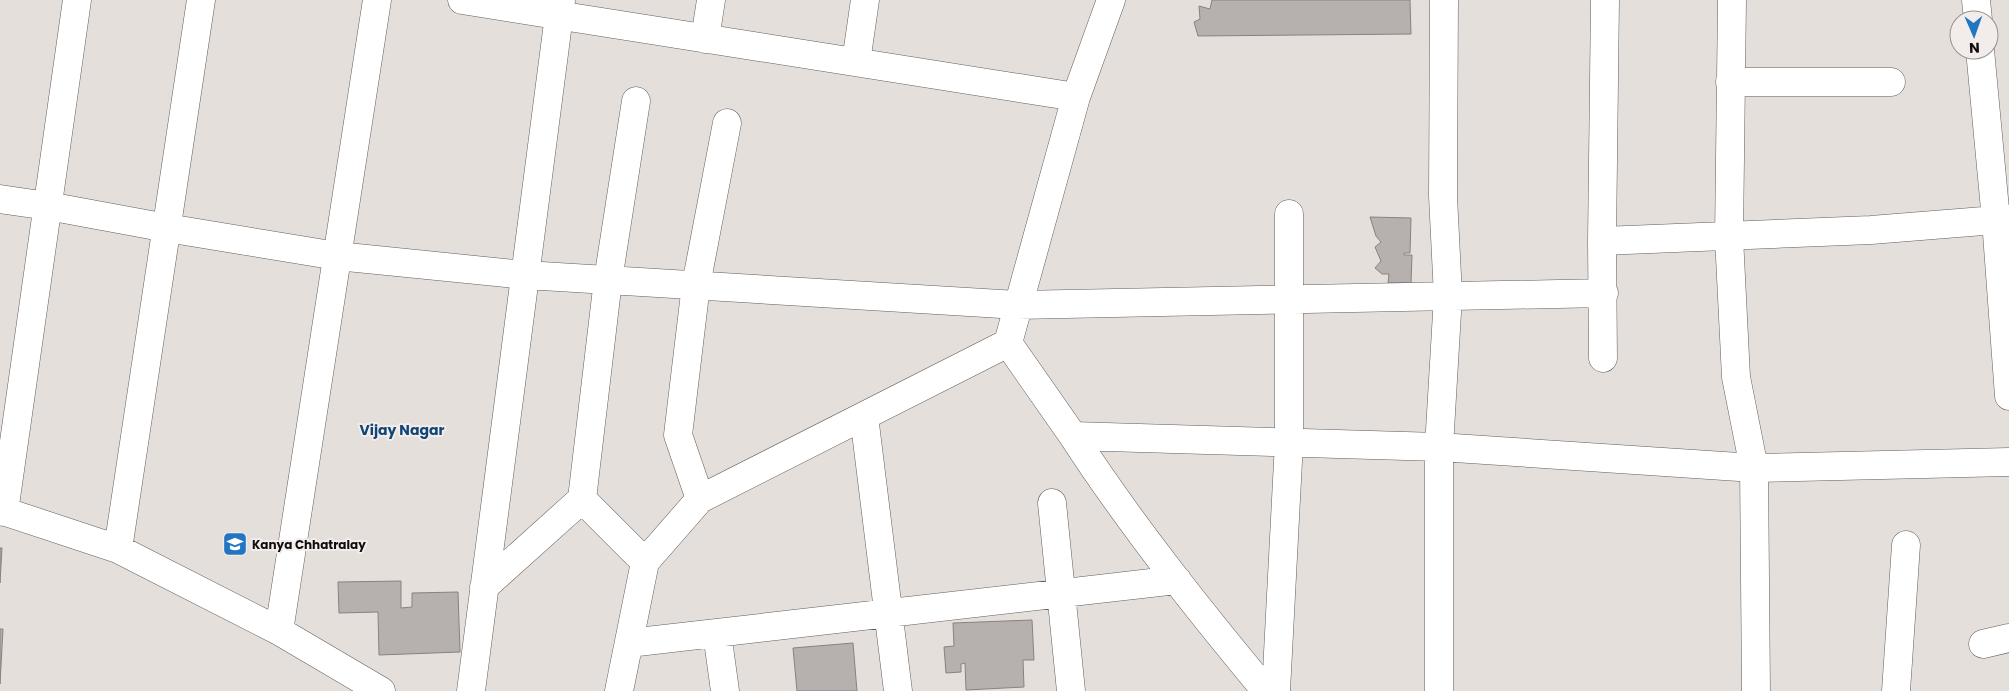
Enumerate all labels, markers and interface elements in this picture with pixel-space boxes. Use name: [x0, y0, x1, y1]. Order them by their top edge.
north arrow: [1949, 10, 1999, 60]
text: N: [1969, 38, 1980, 58]
district label: Vijay Nagar: [360, 420, 444, 440]
school or university icon: Kanya Chhatralay: [222, 531, 248, 557]
place label: Kanya Chhatralay: [252, 536, 366, 553]

